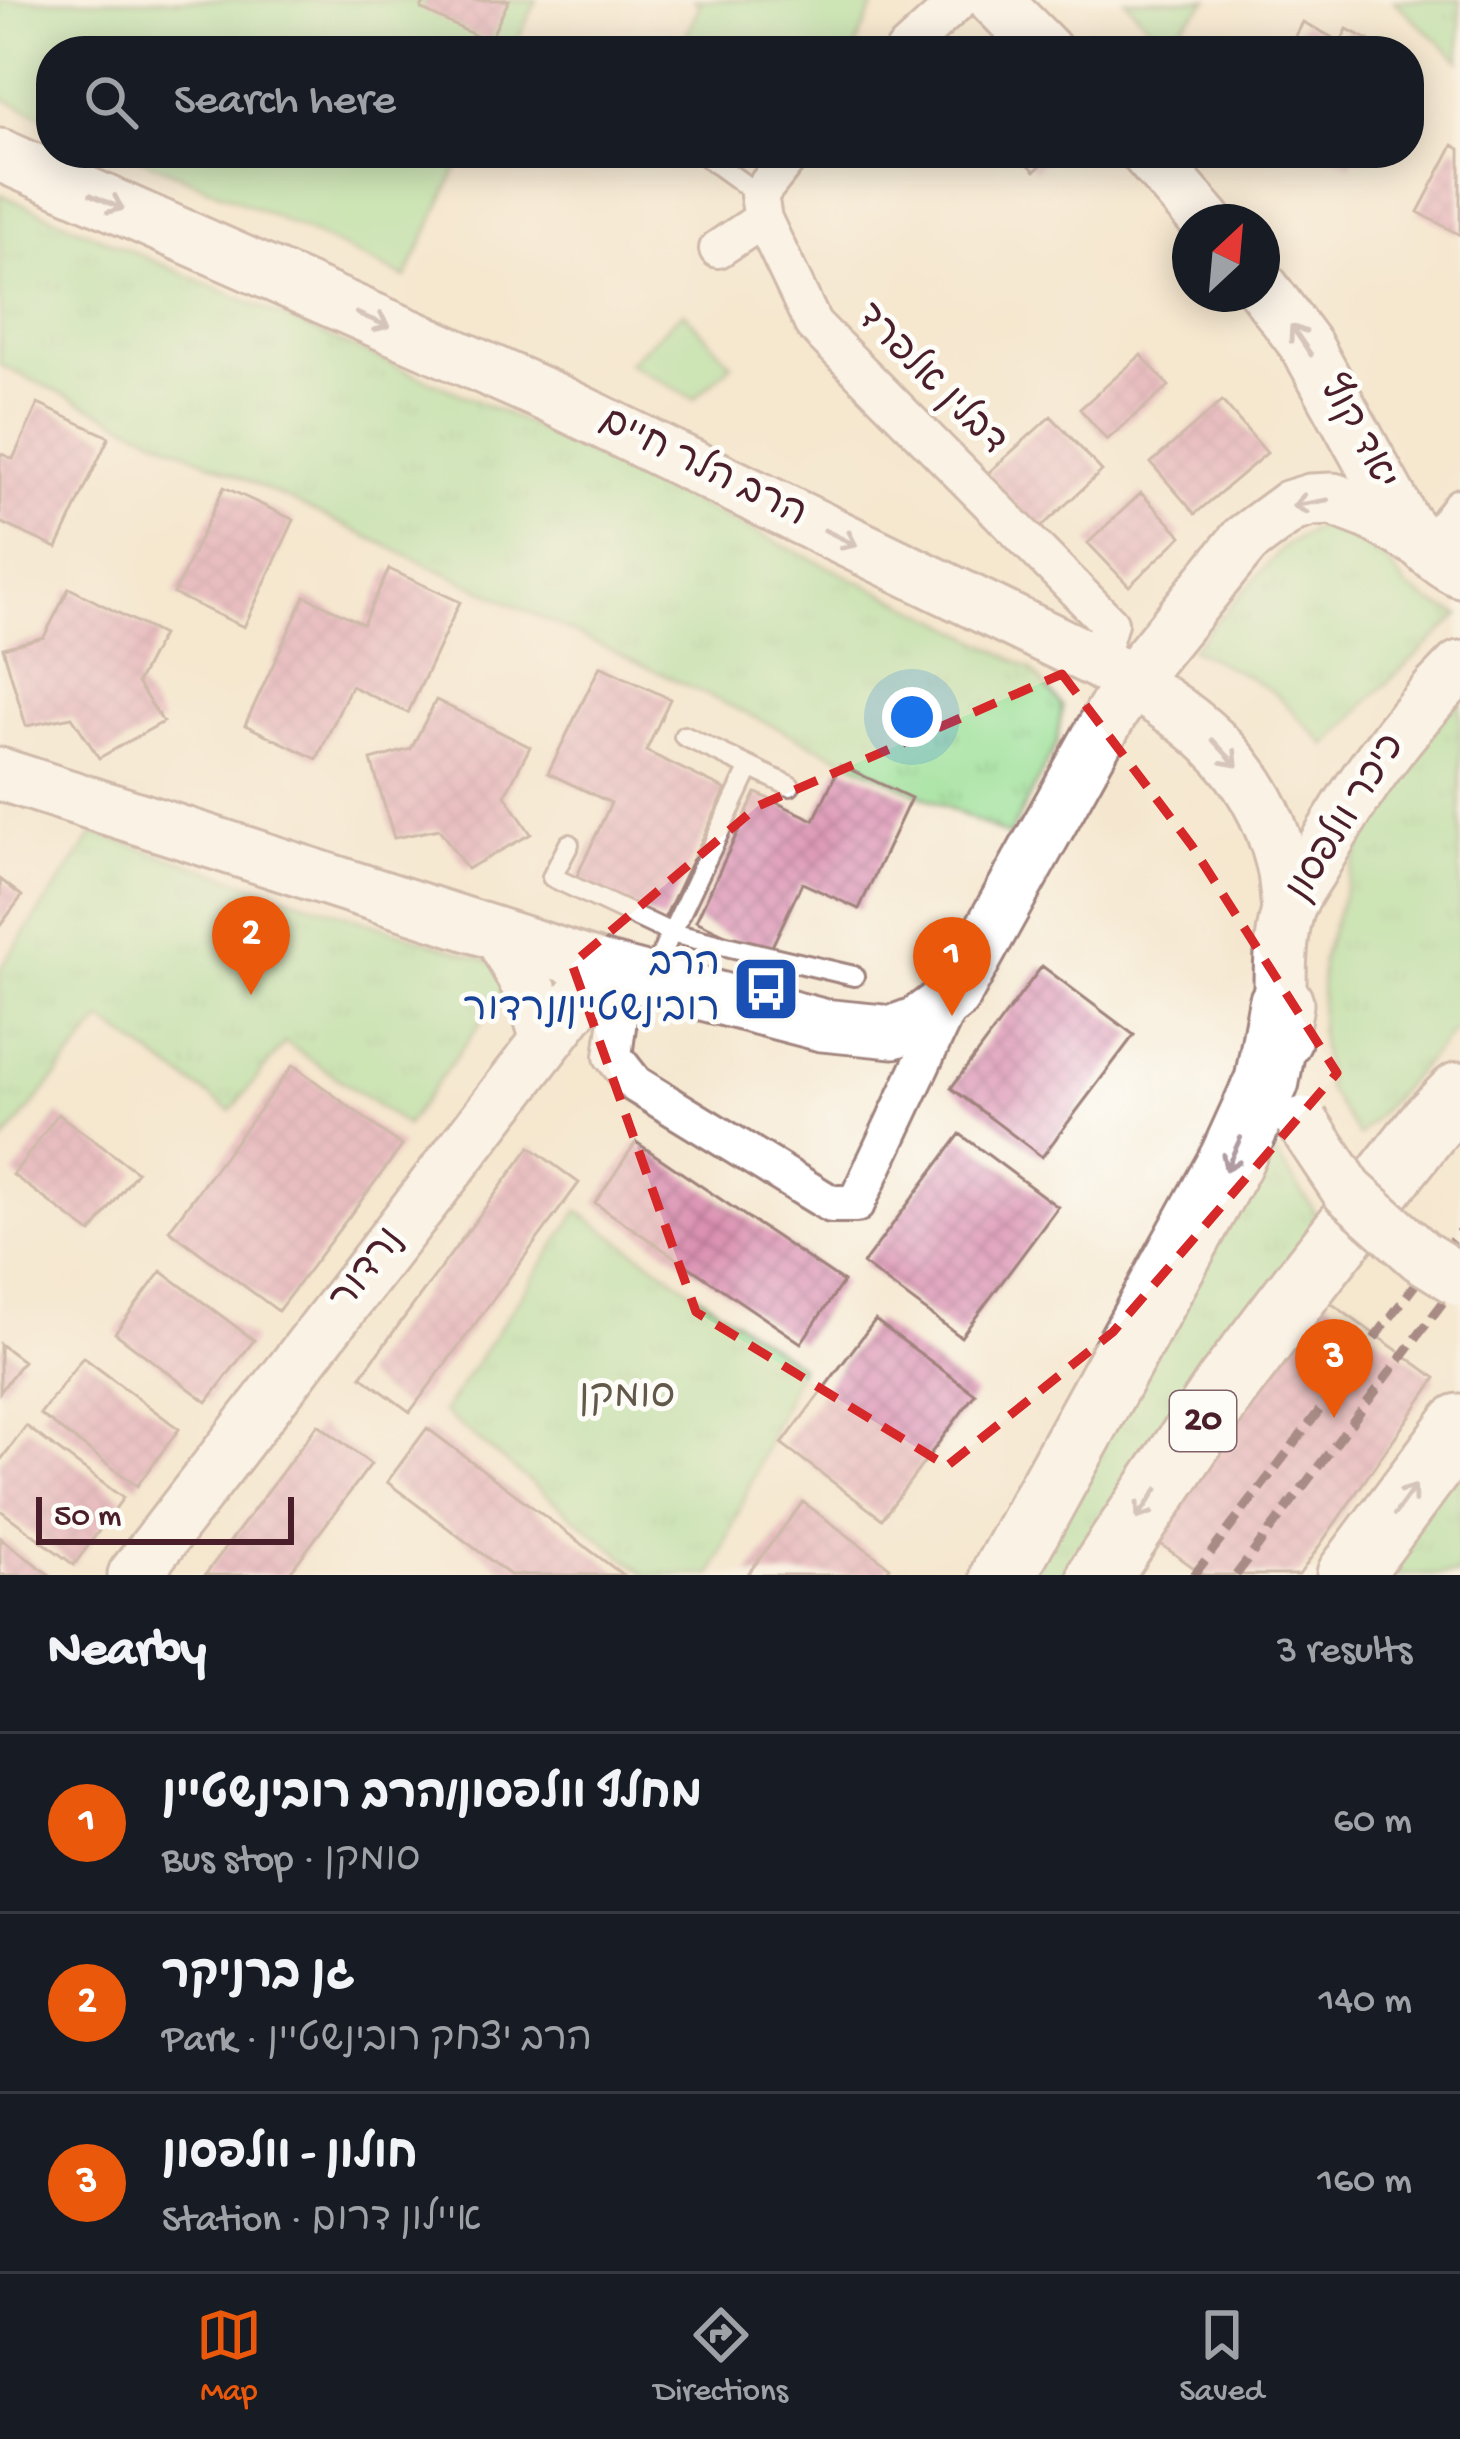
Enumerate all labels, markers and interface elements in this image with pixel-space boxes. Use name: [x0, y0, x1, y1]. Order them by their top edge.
search box: [36, 36, 1424, 168]
icon: search: [78, 69, 144, 135]
text: Search here: [174, 76, 396, 129]
one-way arrow: [88, 193, 124, 215]
north arrow: [1172, 204, 1280, 312]
street label: דבלין אלפרד: [844, 294, 1016, 466]
one-way arrow: [354, 311, 391, 332]
one-way arrow: [1289, 323, 1314, 357]
street label: אד קוץ': [1306, 367, 1409, 499]
street label: הרב הלר חיים: [591, 397, 814, 540]
one-way arrow: [1292, 492, 1331, 515]
one-way arrow: [823, 527, 858, 550]
your location: [882, 687, 942, 747]
street label: כיכר וולפסון: [1276, 725, 1417, 911]
one-way arrow: [1210, 737, 1239, 767]
pin: 2: [212, 896, 290, 995]
pin: 1: [913, 917, 991, 1016]
place label: הרב רובינשטיין/נרדור: [463, 944, 720, 1035]
bus stop icon: הרב רובינשטיין/נרדור: [731, 954, 801, 1024]
one-way arrow: [1221, 1135, 1243, 1171]
street label: נרדור: [322, 1220, 416, 1322]
pin: 3: [1295, 1319, 1373, 1418]
park label: סומקן: [579, 1376, 675, 1422]
road number: 20: [1170, 1391, 1236, 1451]
one-way arrow: [1391, 1484, 1417, 1517]
one-way arrow: [1135, 1486, 1160, 1520]
scale bar: [36, 1491, 294, 1544]
text: 50 m: [54, 1499, 121, 1537]
text: Nearby: [48, 1623, 206, 1683]
text: 3 results: [1277, 1630, 1412, 1676]
text: מחלף וולפסון/הרב רובינשטיין: [162, 1771, 702, 1824]
text: 1: [79, 1800, 95, 1846]
text: 60 m: [1333, 1800, 1412, 1846]
text: Bus stop · סומקן: [162, 1839, 420, 1885]
text: גן ברניקר: [162, 1951, 355, 2004]
text: 2: [77, 1980, 97, 2026]
text: 140 m: [1319, 1980, 1412, 2026]
text: Park · הרב יצחק רובינשטיין: [162, 2019, 592, 2065]
text: חולון - וולפסון: [162, 2131, 418, 2184]
text: 3: [77, 2160, 97, 2206]
text: 160 m: [1317, 2160, 1412, 2206]
text: Station · איילון דרום: [162, 2199, 482, 2245]
tab: Map: [196, 2302, 262, 2412]
tab: Directions: [654, 2302, 788, 2412]
tab: Saved: [1180, 2302, 1264, 2412]

